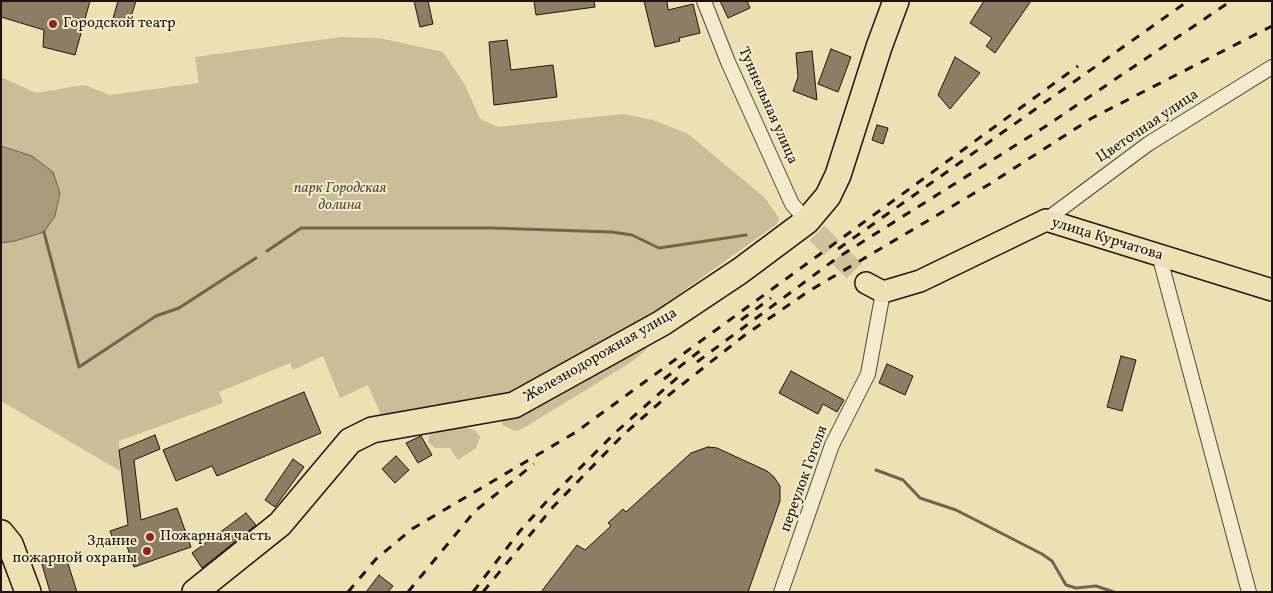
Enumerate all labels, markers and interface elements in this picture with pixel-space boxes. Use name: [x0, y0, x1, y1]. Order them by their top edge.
place label: Городской театр: [63, 15, 176, 33]
marker: Городской театр: [47, 18, 59, 30]
street label: Туннельная улица: [733, 45, 801, 167]
street label: Цветочная улица: [1094, 86, 1202, 168]
park label: парк Городская долина: [294, 180, 386, 215]
street label: улица Курчатова: [1049, 214, 1165, 266]
street label: Железнодорожная улица: [521, 305, 681, 407]
street label: переулок Гоголя: [777, 423, 833, 535]
place label: Пожарная часть: [160, 528, 271, 546]
marker: Пожарная часть: [144, 531, 156, 543]
place label: Здание пожарной охраны: [13, 533, 137, 568]
marker: Здание пожарной охраны: [141, 545, 153, 557]

